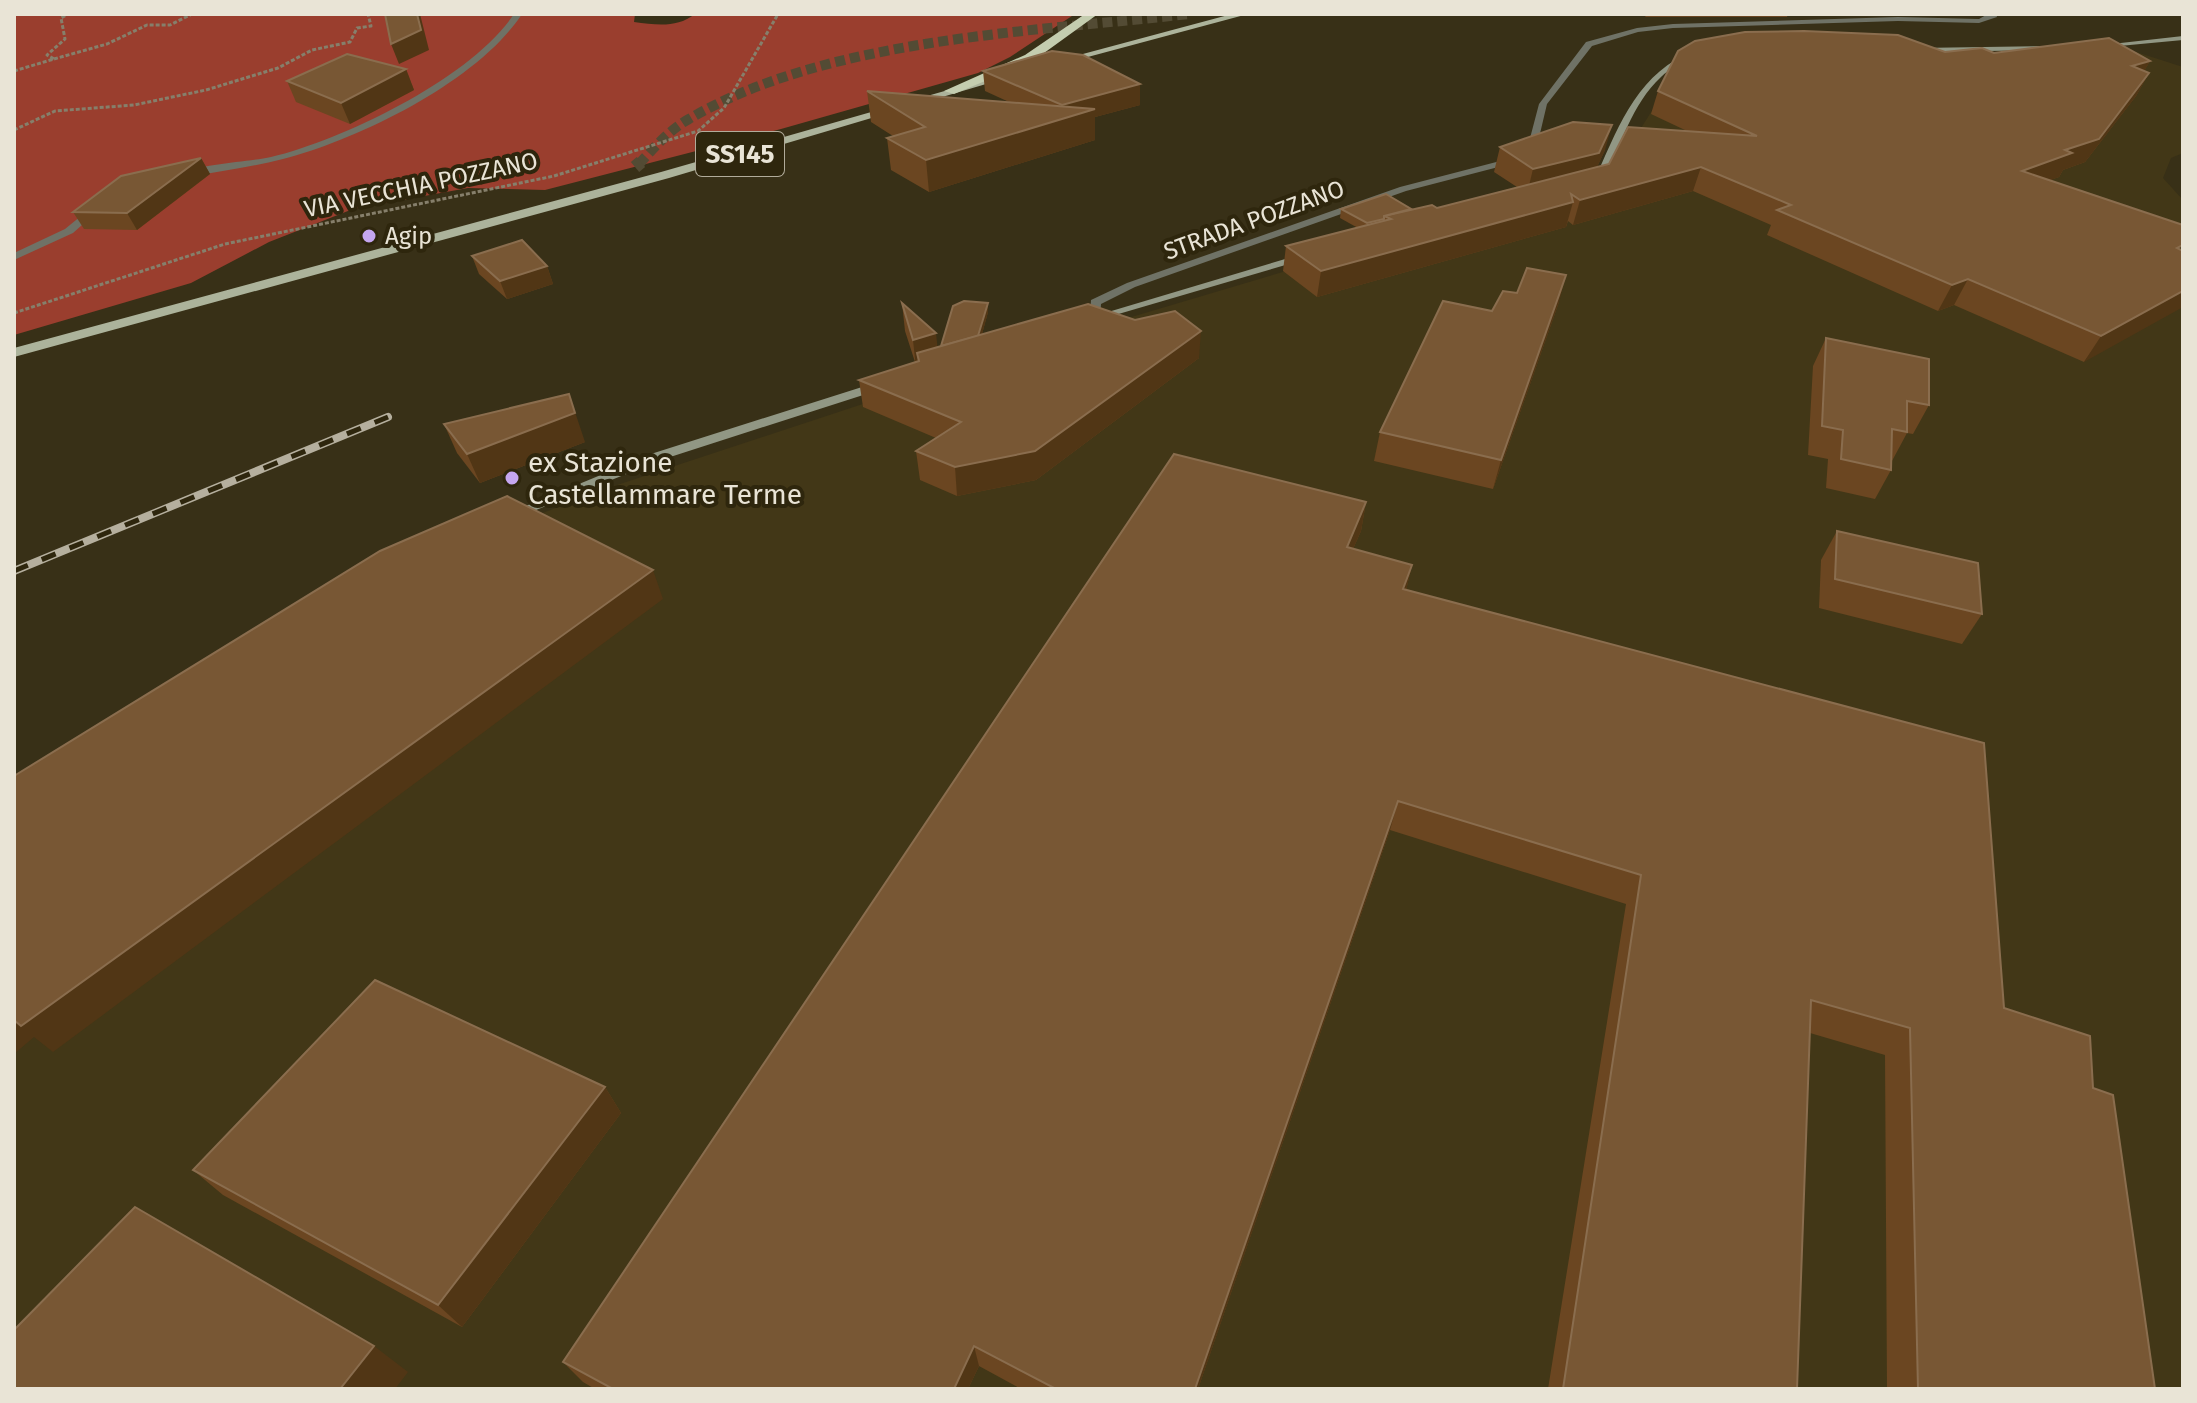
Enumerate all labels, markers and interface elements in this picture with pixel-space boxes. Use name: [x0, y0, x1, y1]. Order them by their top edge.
road number: SS145: [696, 132, 784, 176]
street label: VIA VECCHIA POZZANO: [302, 147, 540, 223]
street label: STRADA POZZANO: [1160, 174, 1348, 266]
place label: Agip: [385, 222, 432, 250]
marker: Agip: [360, 227, 378, 245]
place label: ex Stazione Castellammare Terme: [528, 446, 802, 511]
marker: ex Stazione Castellammare Terme: [503, 469, 521, 487]

